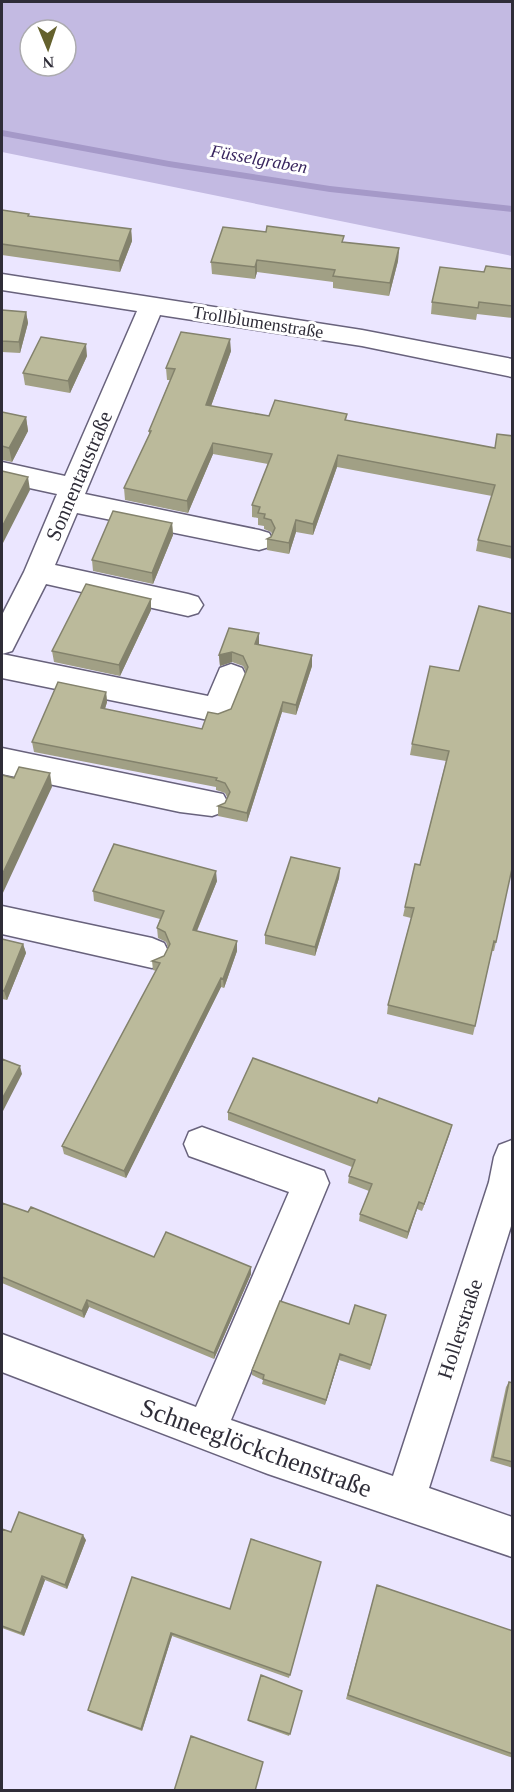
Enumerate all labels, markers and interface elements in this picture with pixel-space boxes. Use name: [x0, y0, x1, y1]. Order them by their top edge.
north arrow: [18, 18, 78, 78]
text: N: [42, 54, 55, 71]
water label: Füsselgraben: [208, 140, 309, 177]
street label: Trollblumenstraße: [191, 302, 325, 342]
street label: Sonnentaustraße: [41, 407, 117, 545]
street label: Hollerstraße: [433, 1276, 487, 1382]
street label: Schneeglöckchenstraße: [136, 1393, 376, 1503]

